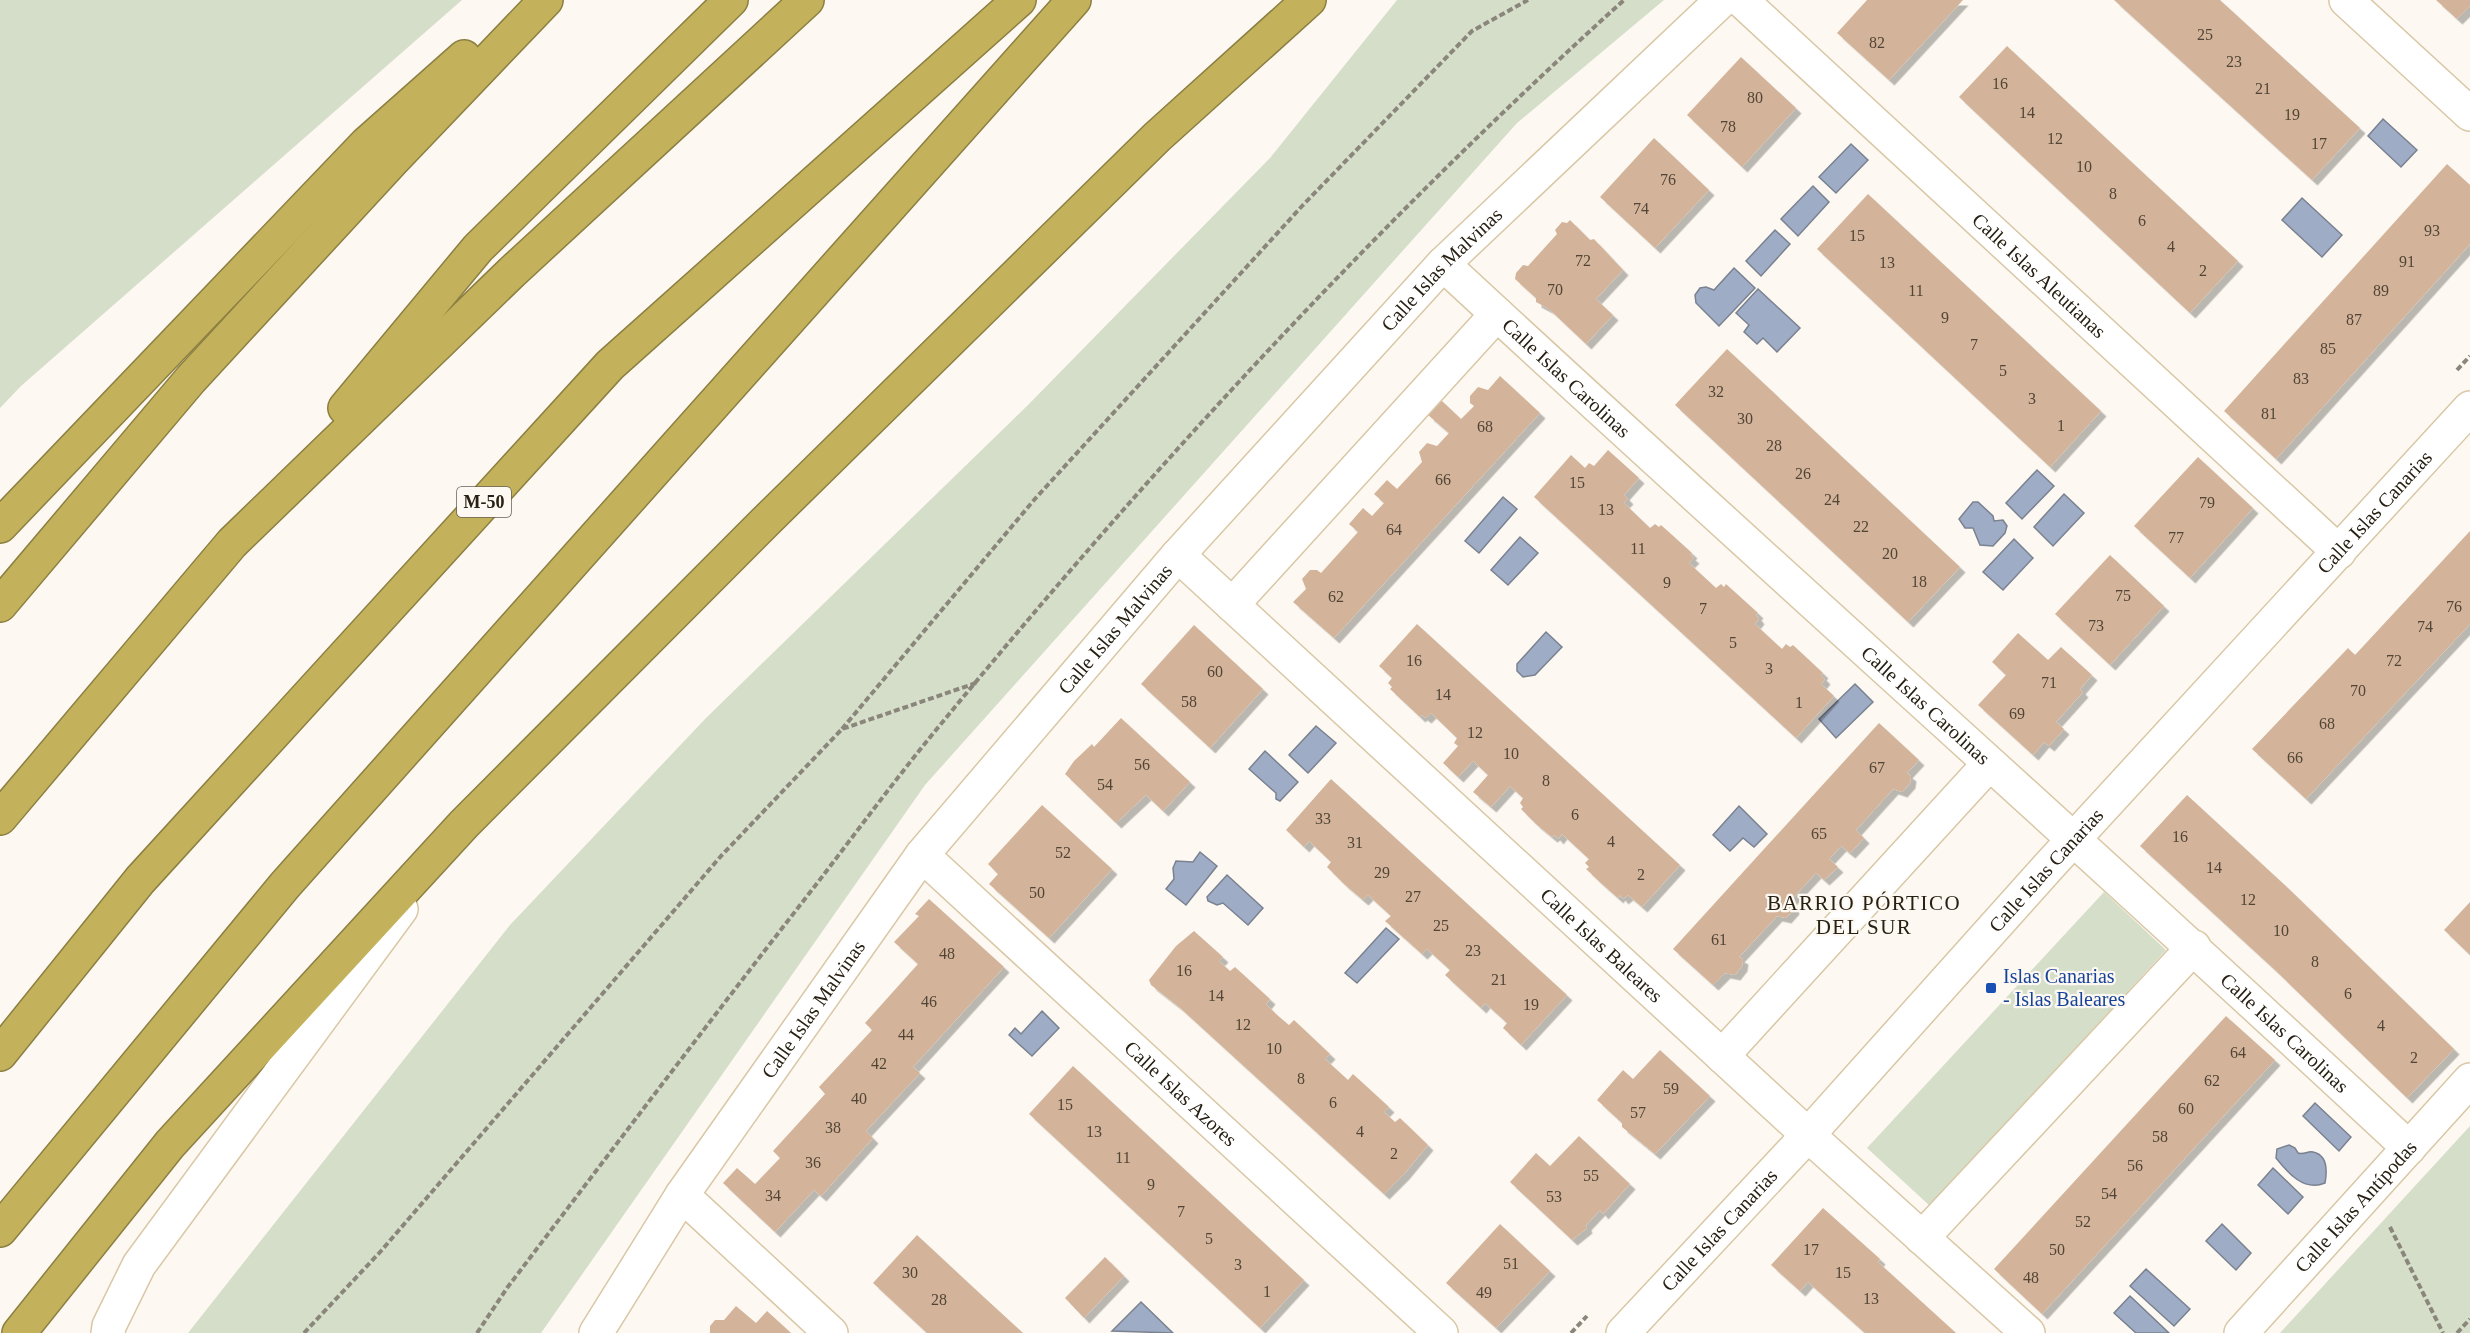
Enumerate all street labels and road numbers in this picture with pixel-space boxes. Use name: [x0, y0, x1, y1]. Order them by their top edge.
street label: Calle Islas Malvinas: [1377, 203, 1507, 335]
street label: Calle Islas Aleutianas: [1968, 208, 2111, 342]
street label: Calle Islas Carolinas: [1498, 314, 1635, 442]
street label: Calle Islas Canarias: [2313, 446, 2436, 578]
road number: M-50: [457, 487, 511, 517]
street label: Calle Islas Malvinas: [1054, 559, 1176, 698]
street label: Calle Islas Carolinas: [1857, 641, 1995, 769]
street label: Calle Islas Canarias: [1984, 804, 2108, 936]
street label: Calle Islas Baleares: [1536, 884, 1667, 1007]
street label: Calle Islas Malvinas: [757, 936, 869, 1082]
street label: Calle Islas Carolinas: [2216, 969, 2353, 1097]
street label: Calle Islas Azores: [1120, 1036, 1242, 1151]
street label: Calle Islas Antípodas: [2291, 1136, 2421, 1277]
street label: Calle Islas Canarias: [1657, 1164, 1782, 1296]

